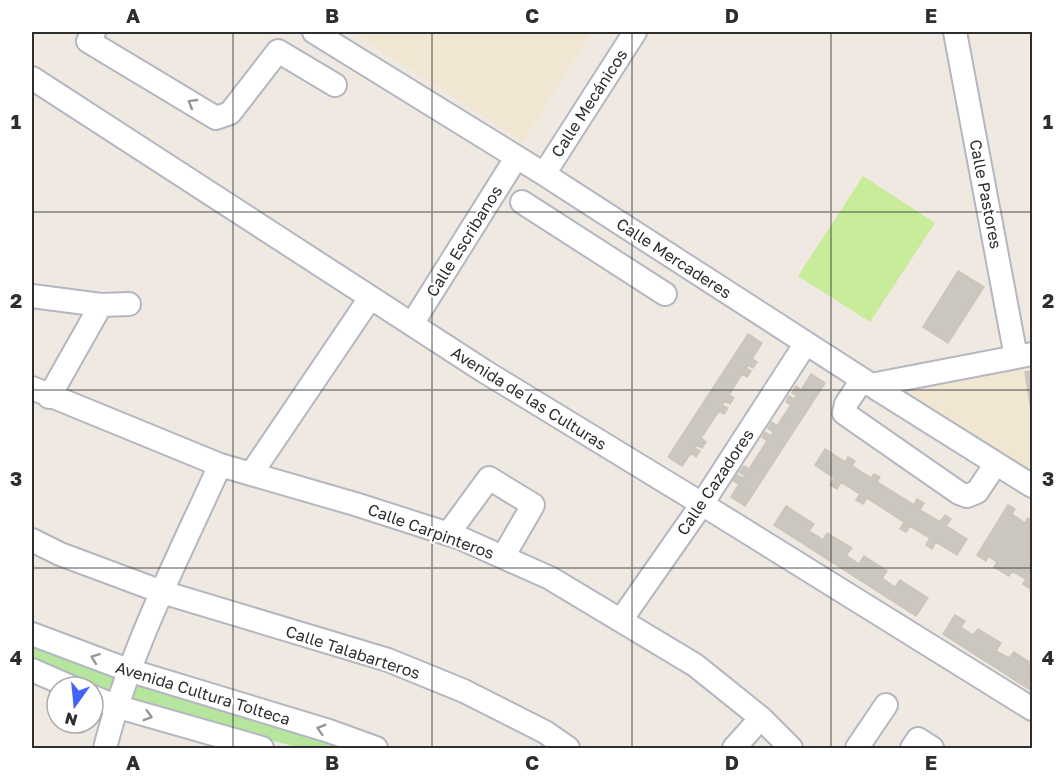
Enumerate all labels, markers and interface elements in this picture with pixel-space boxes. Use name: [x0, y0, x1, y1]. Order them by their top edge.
text: A: [126, 3, 140, 27]
text: B: [325, 3, 339, 27]
text: C: [525, 3, 539, 27]
text: D: [725, 3, 739, 27]
text: E: [925, 3, 937, 27]
street label: Calle Mecánicos: [547, 45, 631, 161]
one-way arrow: [188, 99, 198, 111]
text: 1: [11, 109, 21, 133]
text: 1: [1043, 109, 1053, 133]
street label: Calle Pastores: [966, 138, 1006, 250]
street label: Calle Escribanos: [422, 182, 506, 300]
street label: Calle Mercaderes: [613, 213, 735, 303]
text: 2: [10, 288, 22, 312]
text: 2: [1042, 288, 1054, 312]
street label: Avenida de las Culturas: [448, 342, 610, 454]
street label: Calle Cazadores: [672, 425, 758, 539]
text: 3: [10, 466, 22, 490]
text: 3: [1042, 466, 1054, 490]
street label: Calle Carpinteros: [365, 499, 497, 563]
street label: Calle Talabarteros: [283, 621, 423, 683]
text: 4: [10, 645, 22, 669]
text: 4: [1042, 645, 1054, 669]
one-way arrow: [90, 653, 101, 665]
street label: Avenida Cultura Tolteca: [113, 657, 293, 729]
north arrow: [45, 675, 105, 735]
text: N: [63, 708, 80, 731]
one-way arrow: [142, 709, 153, 721]
one-way arrow: [316, 724, 327, 736]
text: A: [126, 750, 140, 774]
text: B: [325, 750, 339, 774]
text: C: [525, 750, 539, 774]
text: D: [725, 750, 739, 774]
text: E: [925, 750, 937, 774]

